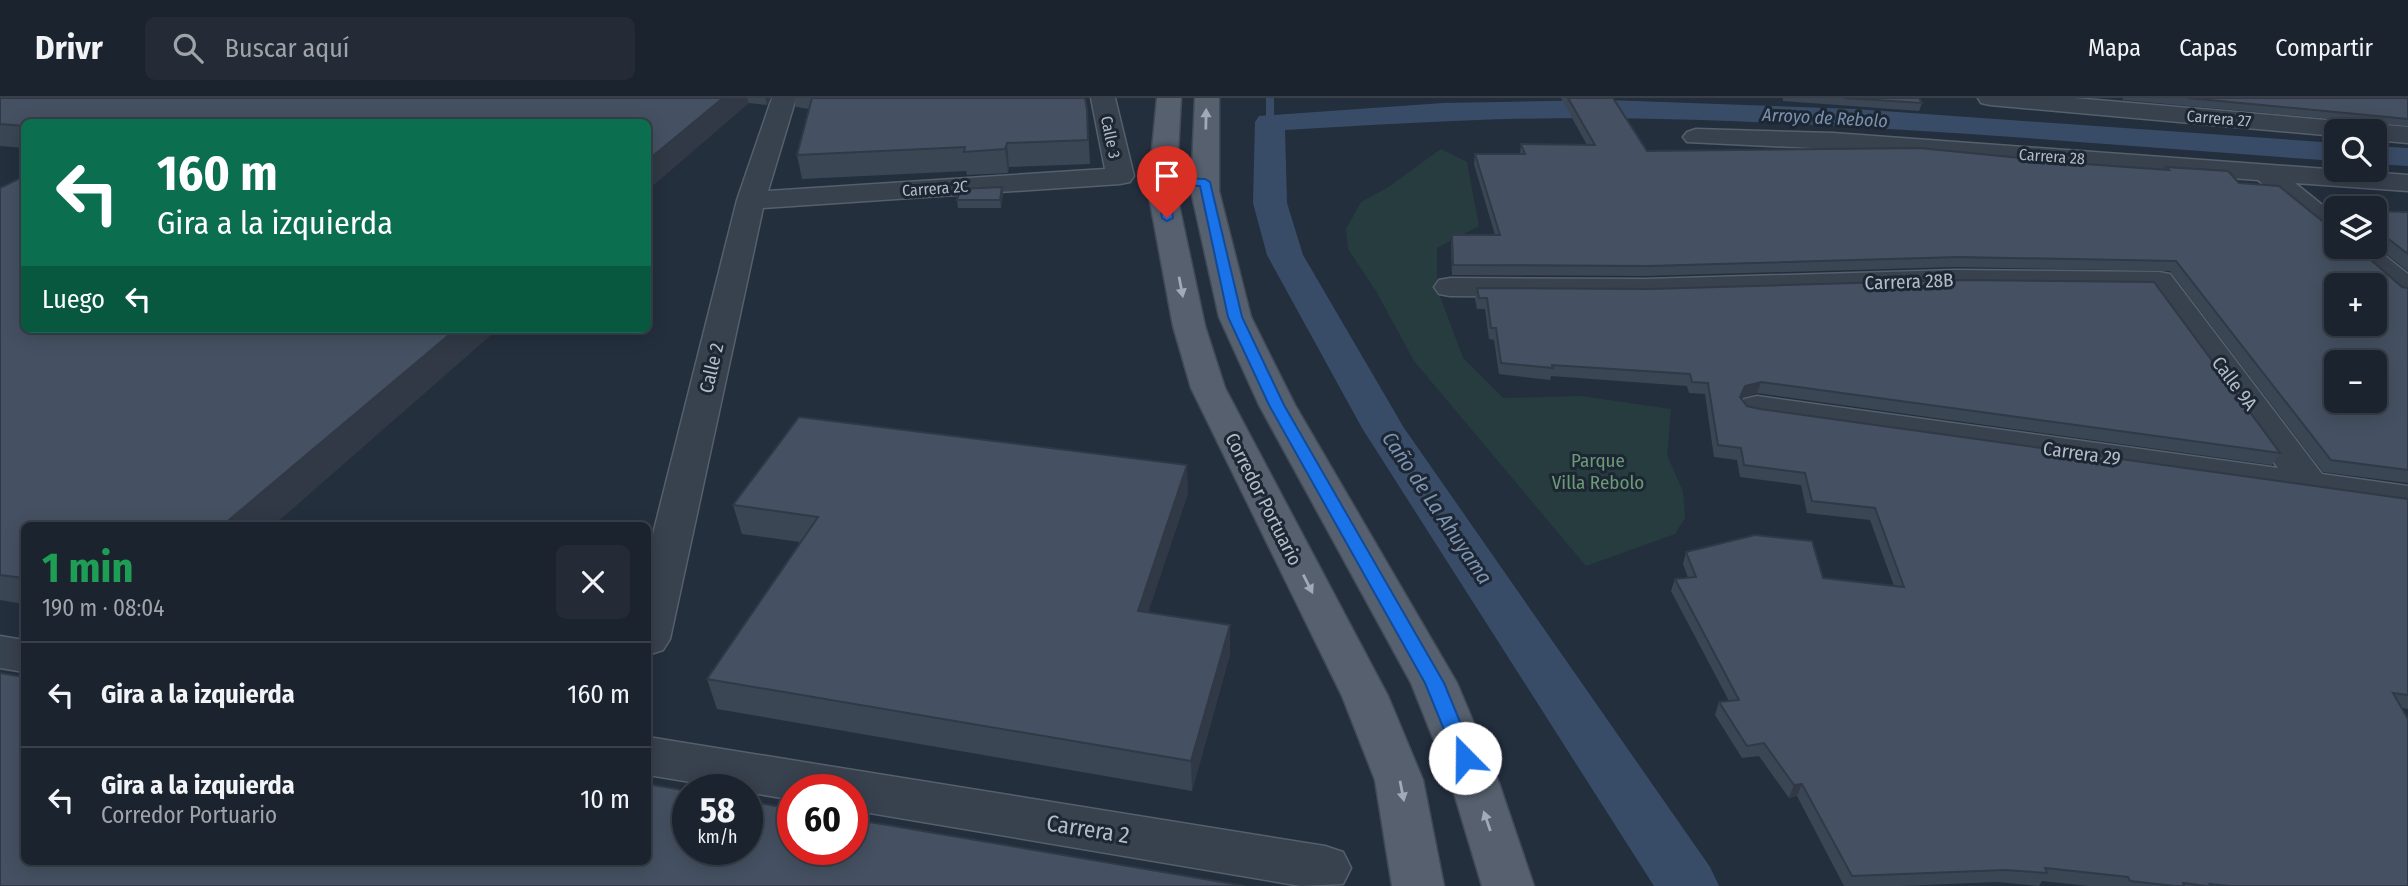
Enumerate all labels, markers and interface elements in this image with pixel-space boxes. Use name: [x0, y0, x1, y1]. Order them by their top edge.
search box: [145, 17, 635, 80]
text: Drivr: [35, 28, 103, 68]
icon: search: [169, 29, 207, 67]
text: Buscar aquí: [225, 33, 349, 64]
text: Mapa: [2088, 34, 2141, 62]
text: Capas: [2179, 34, 2237, 62]
text: Compartir: [2275, 34, 2373, 62]
water label: Arroyo de Rebolo: [1761, 104, 1888, 132]
street label: Carrera 27: [2186, 106, 2252, 131]
one-way arrow: [1200, 108, 1212, 130]
street label: Calle 3: [1097, 114, 1124, 160]
map controls: [2324, 119, 2387, 413]
button: search: [2324, 119, 2387, 182]
text: 160 m: [157, 144, 278, 203]
street label: Carrera 28: [2018, 145, 2086, 168]
pin: [1137, 146, 1197, 218]
icon: left: [42, 147, 133, 238]
icon: arrive: [1148, 157, 1186, 195]
street label: Carrera 2C: [901, 177, 969, 200]
button: layers: [2324, 196, 2387, 259]
text: Gira a la izquierda: [157, 204, 393, 242]
street label: Carrera 28B: [1864, 268, 1954, 295]
button: +: [2324, 273, 2387, 336]
one-way arrow: [1176, 276, 1187, 298]
icon: left: [119, 280, 157, 318]
text: Luego: [42, 284, 105, 315]
street label: Calle 2: [695, 341, 728, 395]
button: −: [2324, 350, 2387, 413]
street label: Calle 9A: [2207, 352, 2262, 415]
water label: Caño de La Ahuyama: [1376, 427, 1498, 589]
street label: Corredor Portuario: [1220, 429, 1307, 569]
street label: Carrera 29: [2042, 437, 2122, 470]
park label: Parque Villa Rebolo: [1552, 449, 1644, 494]
text: 1 min: [42, 543, 133, 593]
button: close: [556, 545, 630, 619]
one-way arrow: [1303, 574, 1314, 594]
text: 190 m · 08:04: [42, 594, 164, 622]
icon: left: [42, 676, 80, 714]
text: Gira a la izquierda: [101, 679, 295, 710]
text: 160 m: [567, 679, 630, 710]
position arrow: [1428, 721, 1502, 795]
text: Gira a la izquierda: [101, 770, 295, 801]
speed limit sign: 60: [777, 774, 868, 865]
one-way arrow: [1396, 780, 1407, 802]
icon: left: [42, 781, 80, 819]
text: 10 m: [580, 784, 630, 815]
text: 58: [700, 789, 735, 831]
text: Corredor Portuario: [101, 801, 277, 829]
street label: Carrera 2: [1045, 809, 1131, 849]
one-way arrow: [1482, 810, 1492, 831]
text: km/h: [697, 826, 738, 848]

